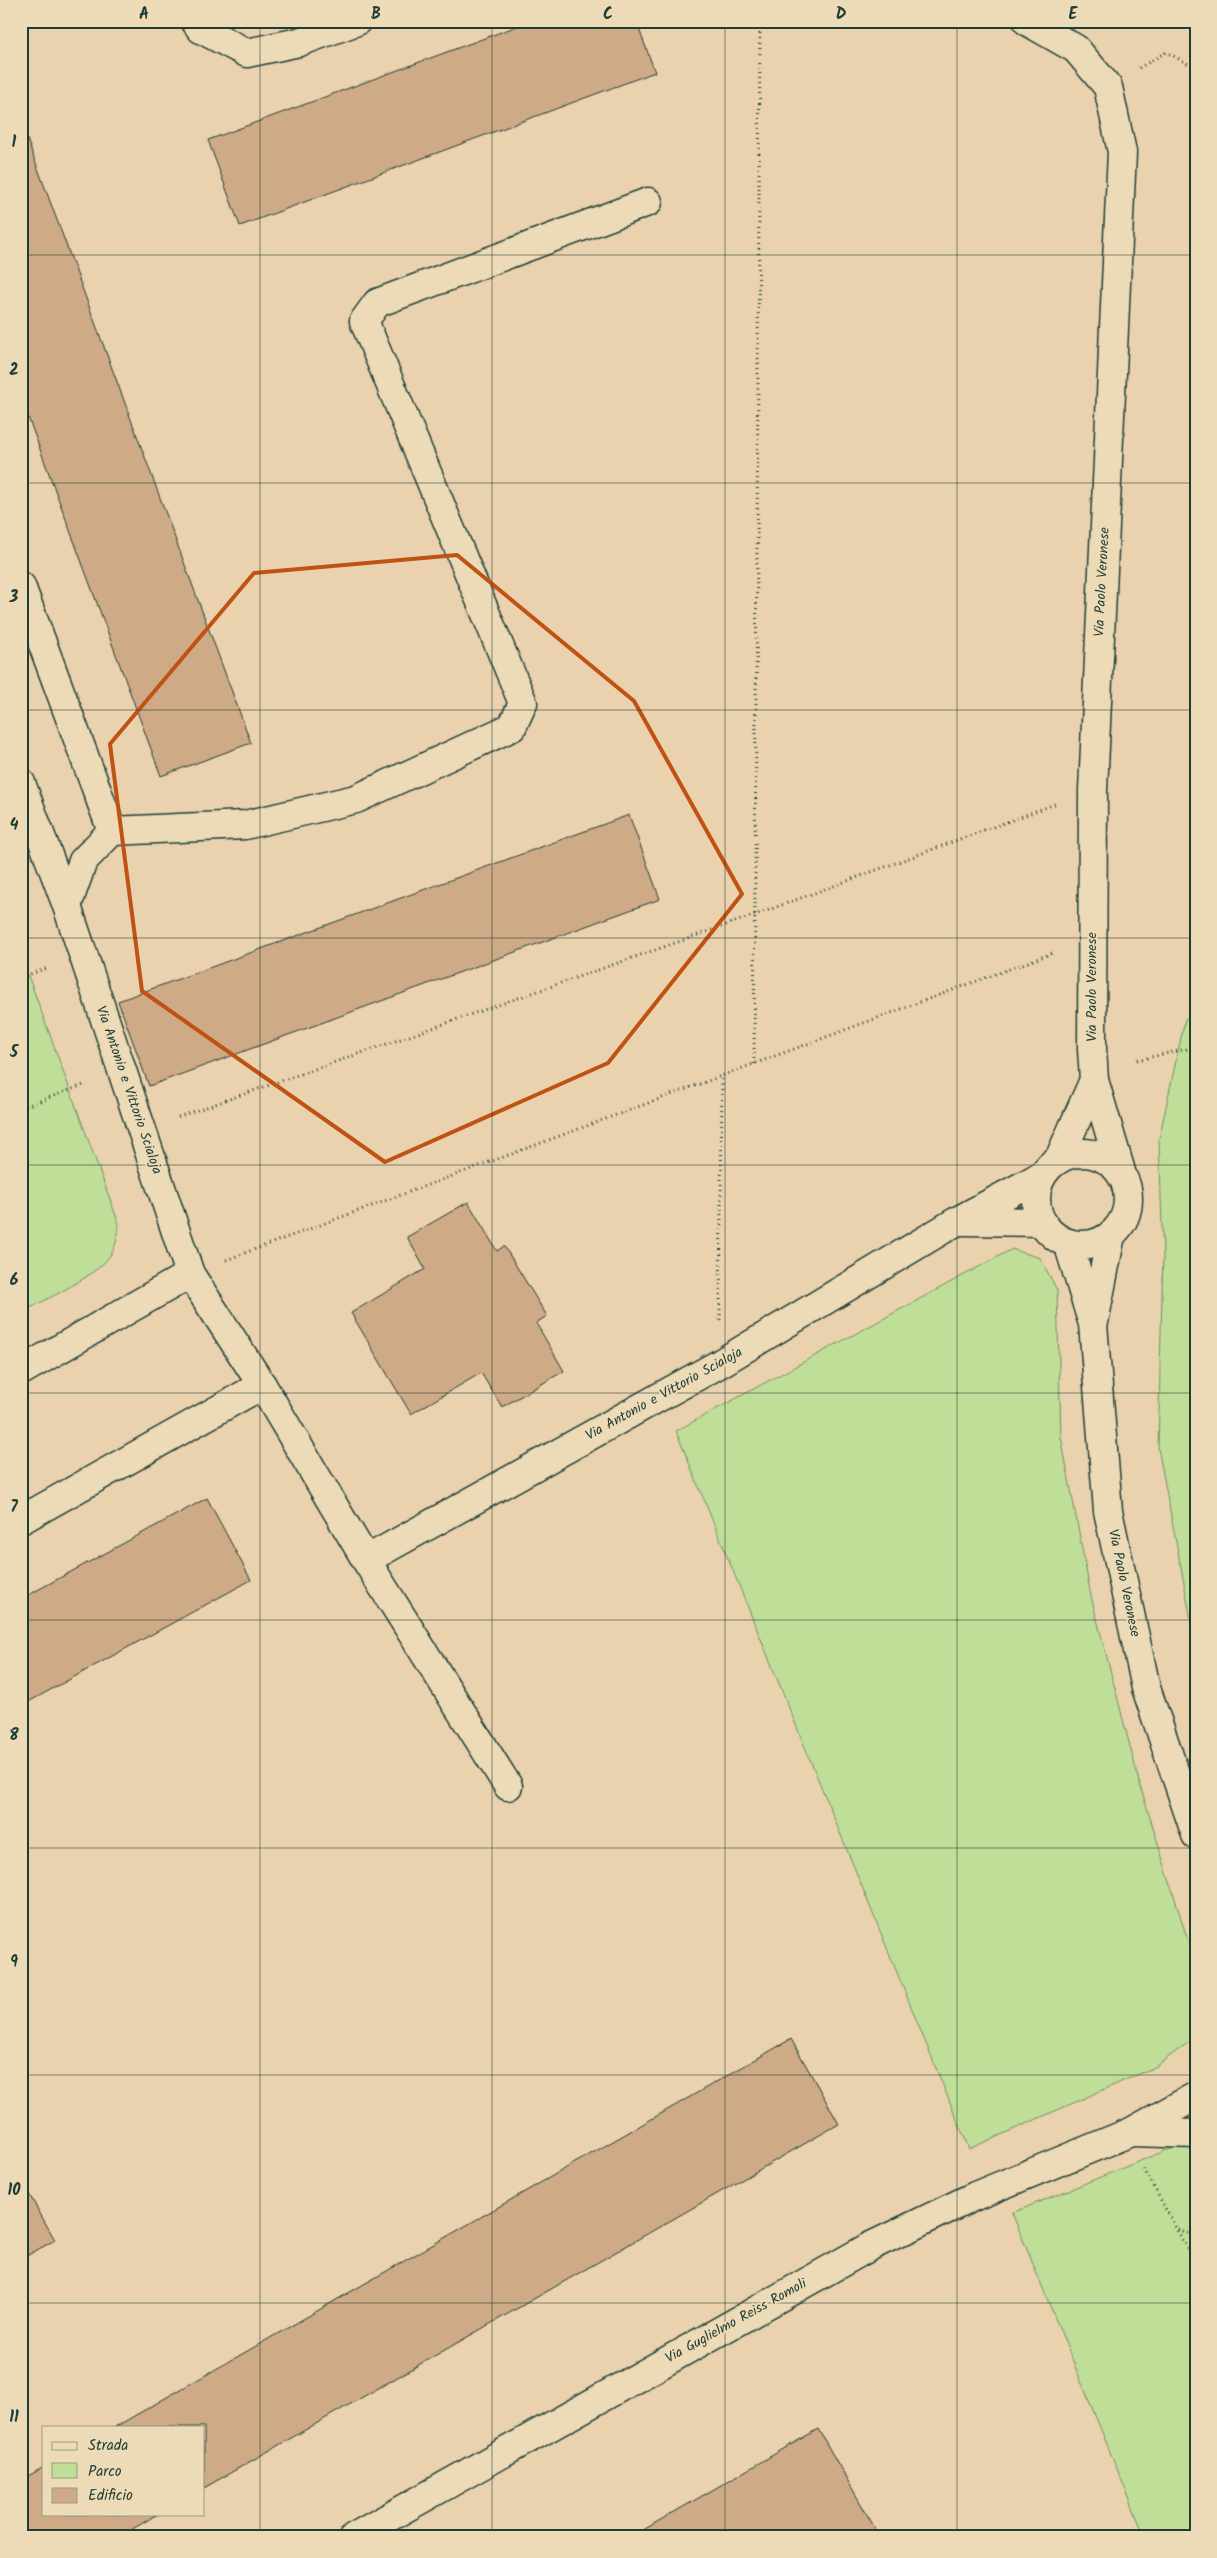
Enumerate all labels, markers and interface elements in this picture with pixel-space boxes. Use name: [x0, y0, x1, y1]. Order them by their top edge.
text: A: [139, 2, 149, 27]
text: B: [371, 2, 381, 27]
text: C: [603, 2, 613, 27]
text: D: [836, 2, 847, 27]
text: E: [1069, 2, 1079, 27]
text: 1: [12, 130, 17, 155]
text: 2: [9, 358, 19, 383]
street label: Via Paolo Veronese: [1088, 526, 1116, 637]
text: 3: [9, 585, 19, 610]
text: 4: [10, 813, 19, 838]
street label: Via Paolo Veronese: [1081, 931, 1103, 1042]
street label: Via Antonio e Vittorio Scialoja: [90, 1003, 168, 1177]
text: 5: [9, 1040, 20, 1065]
text: 6: [10, 1268, 19, 1293]
street label: Via Antonio e Vittorio Scialoja: [581, 1342, 747, 1446]
text: 7: [10, 1495, 18, 1520]
street label: Via Paolo Veronese: [1102, 1527, 1146, 1640]
text: 8: [9, 1723, 19, 1748]
text: 9: [10, 1950, 18, 1975]
text: 10: [7, 2178, 21, 2203]
street label: Via Guglielmo Reiss Romoli: [661, 2273, 811, 2369]
text: 11: [9, 2405, 19, 2430]
legend: [42, 2426, 205, 2516]
text: Strada: [88, 2434, 128, 2458]
text: Parco: [88, 2460, 122, 2484]
text: Edificio: [88, 2484, 133, 2508]

